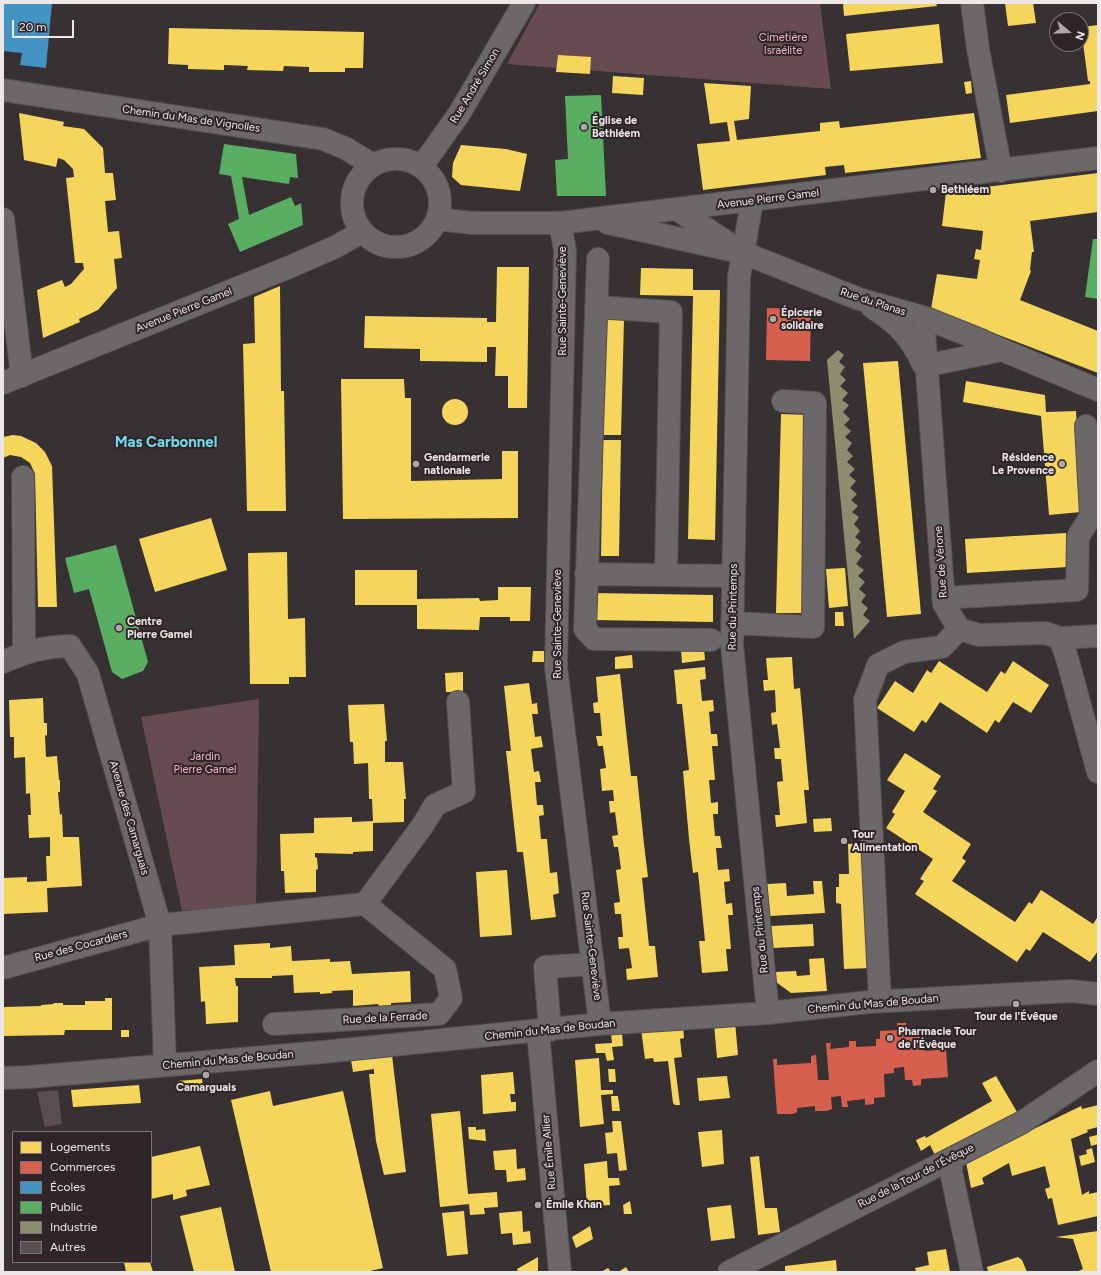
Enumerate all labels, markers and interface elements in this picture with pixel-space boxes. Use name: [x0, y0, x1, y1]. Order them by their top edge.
scale bar: [14, 12, 76, 38]
north arrow: [1049, 12, 1089, 52]
text: 20 m: [19, 20, 47, 34]
text: N: [1072, 30, 1087, 42]
park label: Cimetière Israélite: [759, 31, 807, 57]
street label: Rue André Simon: [447, 46, 503, 126]
street label: Chemin du Mas de Vignolles: [121, 103, 261, 135]
place label: Église de Bethléem: [592, 114, 640, 140]
marker: Église de Bethléem: [579, 122, 589, 132]
place label: Bethléem: [941, 183, 989, 197]
marker: Bethléem: [928, 185, 938, 195]
street label: Avenue Pierre Gamel: [716, 186, 820, 212]
street label: Rue Sainte-Geneviève: [556, 246, 570, 356]
street label: Avenue Pierre Gamel: [134, 285, 234, 335]
street label: Rue du Planas: [838, 285, 908, 319]
place label: Épicerie solidaire: [781, 306, 824, 332]
marker: Épicerie solidaire: [768, 314, 778, 324]
district label: Mas Carbonnel: [115, 434, 217, 452]
place label: Gendarmerie nationale: [424, 451, 490, 477]
place label: Résidence Le Provence: [992, 451, 1054, 477]
marker: Gendarmerie nationale: [411, 459, 421, 469]
marker: Résidence Le Provence: [1057, 459, 1067, 469]
street label: Rue de Vérone: [932, 525, 950, 599]
street label: Rue du Printemps: [726, 563, 740, 651]
street label: Rue Sainte-Geneviève: [551, 569, 565, 679]
place label: Centre Pierre Gamel: [127, 615, 192, 641]
marker: Centre Pierre Gamel: [114, 623, 124, 633]
park label: Jardin Pierre Gamel: [174, 750, 236, 776]
street label: Avenue des Camarguais: [106, 759, 152, 877]
place label: Tour Alimentation: [852, 828, 918, 854]
marker: Tour Alimentation: [839, 836, 849, 846]
street label: Rue du Printemps: [749, 886, 771, 974]
street label: Rue Sainte-Geneviève: [578, 891, 604, 1001]
street label: Rue des Cocardiers: [33, 927, 129, 965]
street label: Chemin du Mas de Boudan: [807, 992, 939, 1016]
marker: Tour de l'Évêque: [1011, 999, 1021, 1009]
street label: Rue de la Ferrade: [342, 1009, 428, 1027]
place label: Tour de l'Évêque: [974, 1010, 1058, 1024]
street label: Chemin du Mas de Boudan: [484, 1017, 616, 1043]
place label: Pharmacie Tour de l'Évêque: [898, 1025, 976, 1051]
marker: Pharmacie Tour de l'Évêque: [885, 1033, 895, 1043]
street label: Chemin du Mas de Boudan: [162, 1048, 294, 1072]
marker: Camarguais: [201, 1070, 211, 1080]
place label: Camarguais: [176, 1081, 236, 1095]
street label: Rue Émile Allier: [539, 1114, 559, 1190]
legend: [12, 1131, 152, 1263]
text: Logements: [50, 1140, 110, 1154]
street label: Rue de la Tour de l'Évêque: [856, 1141, 976, 1211]
text: Commerces: [50, 1160, 115, 1174]
text: Écoles: [50, 1180, 85, 1194]
place label: Émile Khan: [546, 1198, 602, 1212]
text: Public: [50, 1200, 83, 1214]
marker: Émile Khan: [533, 1200, 543, 1210]
text: Industrie: [50, 1220, 97, 1234]
text: Autres: [50, 1240, 86, 1254]

